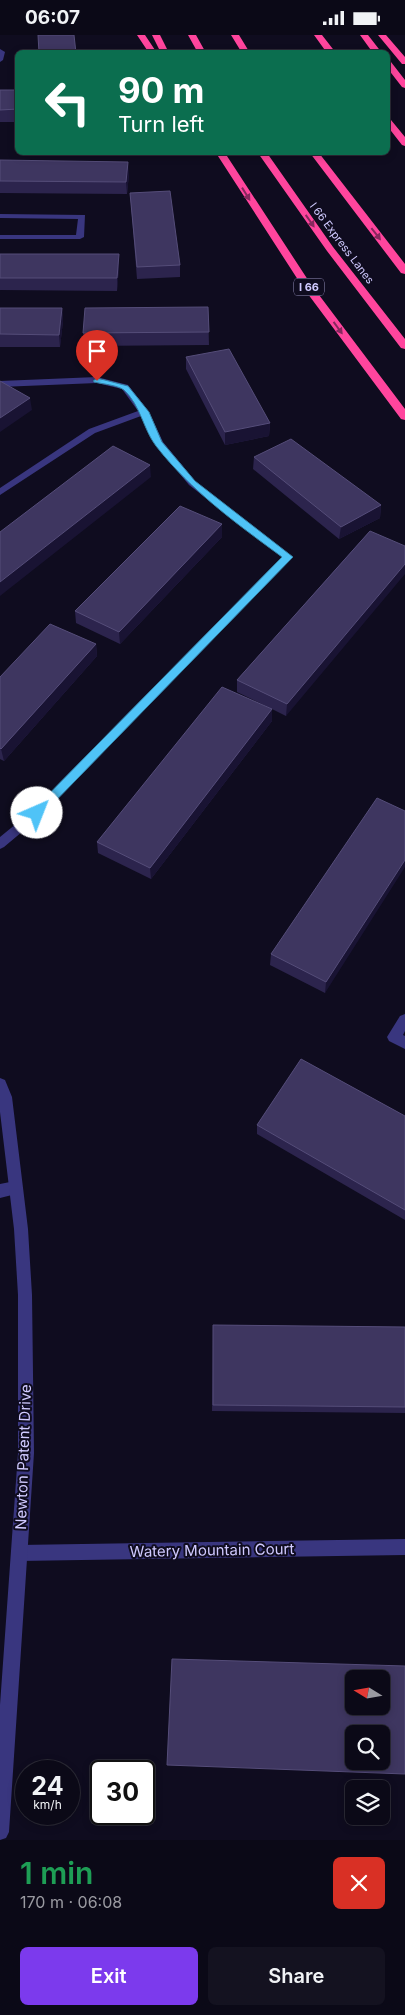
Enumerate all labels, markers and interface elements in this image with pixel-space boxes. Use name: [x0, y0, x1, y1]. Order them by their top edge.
text: 06:07: [25, 6, 80, 29]
text: 90 m: [118, 69, 205, 111]
icon: left: [35, 70, 100, 135]
text: Turn left: [118, 111, 204, 137]
one-way arrow: [242, 187, 251, 201]
street label: I 66 Express Lanes: [307, 200, 377, 286]
one-way arrow: [305, 215, 315, 228]
one-way arrow: [371, 227, 381, 241]
road number: I 66: [294, 278, 324, 295]
one-way arrow: [333, 321, 343, 335]
pin: [76, 330, 118, 381]
icon: arrive: [83, 337, 111, 365]
position arrow: [10, 786, 62, 838]
street label: Newton Patent Drive: [11, 1384, 35, 1530]
street label: Watery Mountain Court: [130, 1539, 294, 1561]
north arrow: [345, 1670, 390, 1715]
map controls: [345, 1670, 390, 1825]
button: search: [345, 1725, 390, 1770]
speed limit sign: 30: [90, 1760, 155, 1825]
text: 24: [31, 1771, 64, 1801]
button: layers: [345, 1780, 390, 1825]
text: km/h: [33, 1797, 62, 1812]
text: 1 min: [20, 1855, 93, 1891]
button: close: [333, 1857, 385, 1909]
text: 170 m · 06:08: [20, 1892, 122, 1912]
button: Exit: [20, 1947, 198, 2005]
button: Share: [208, 1947, 385, 2005]

